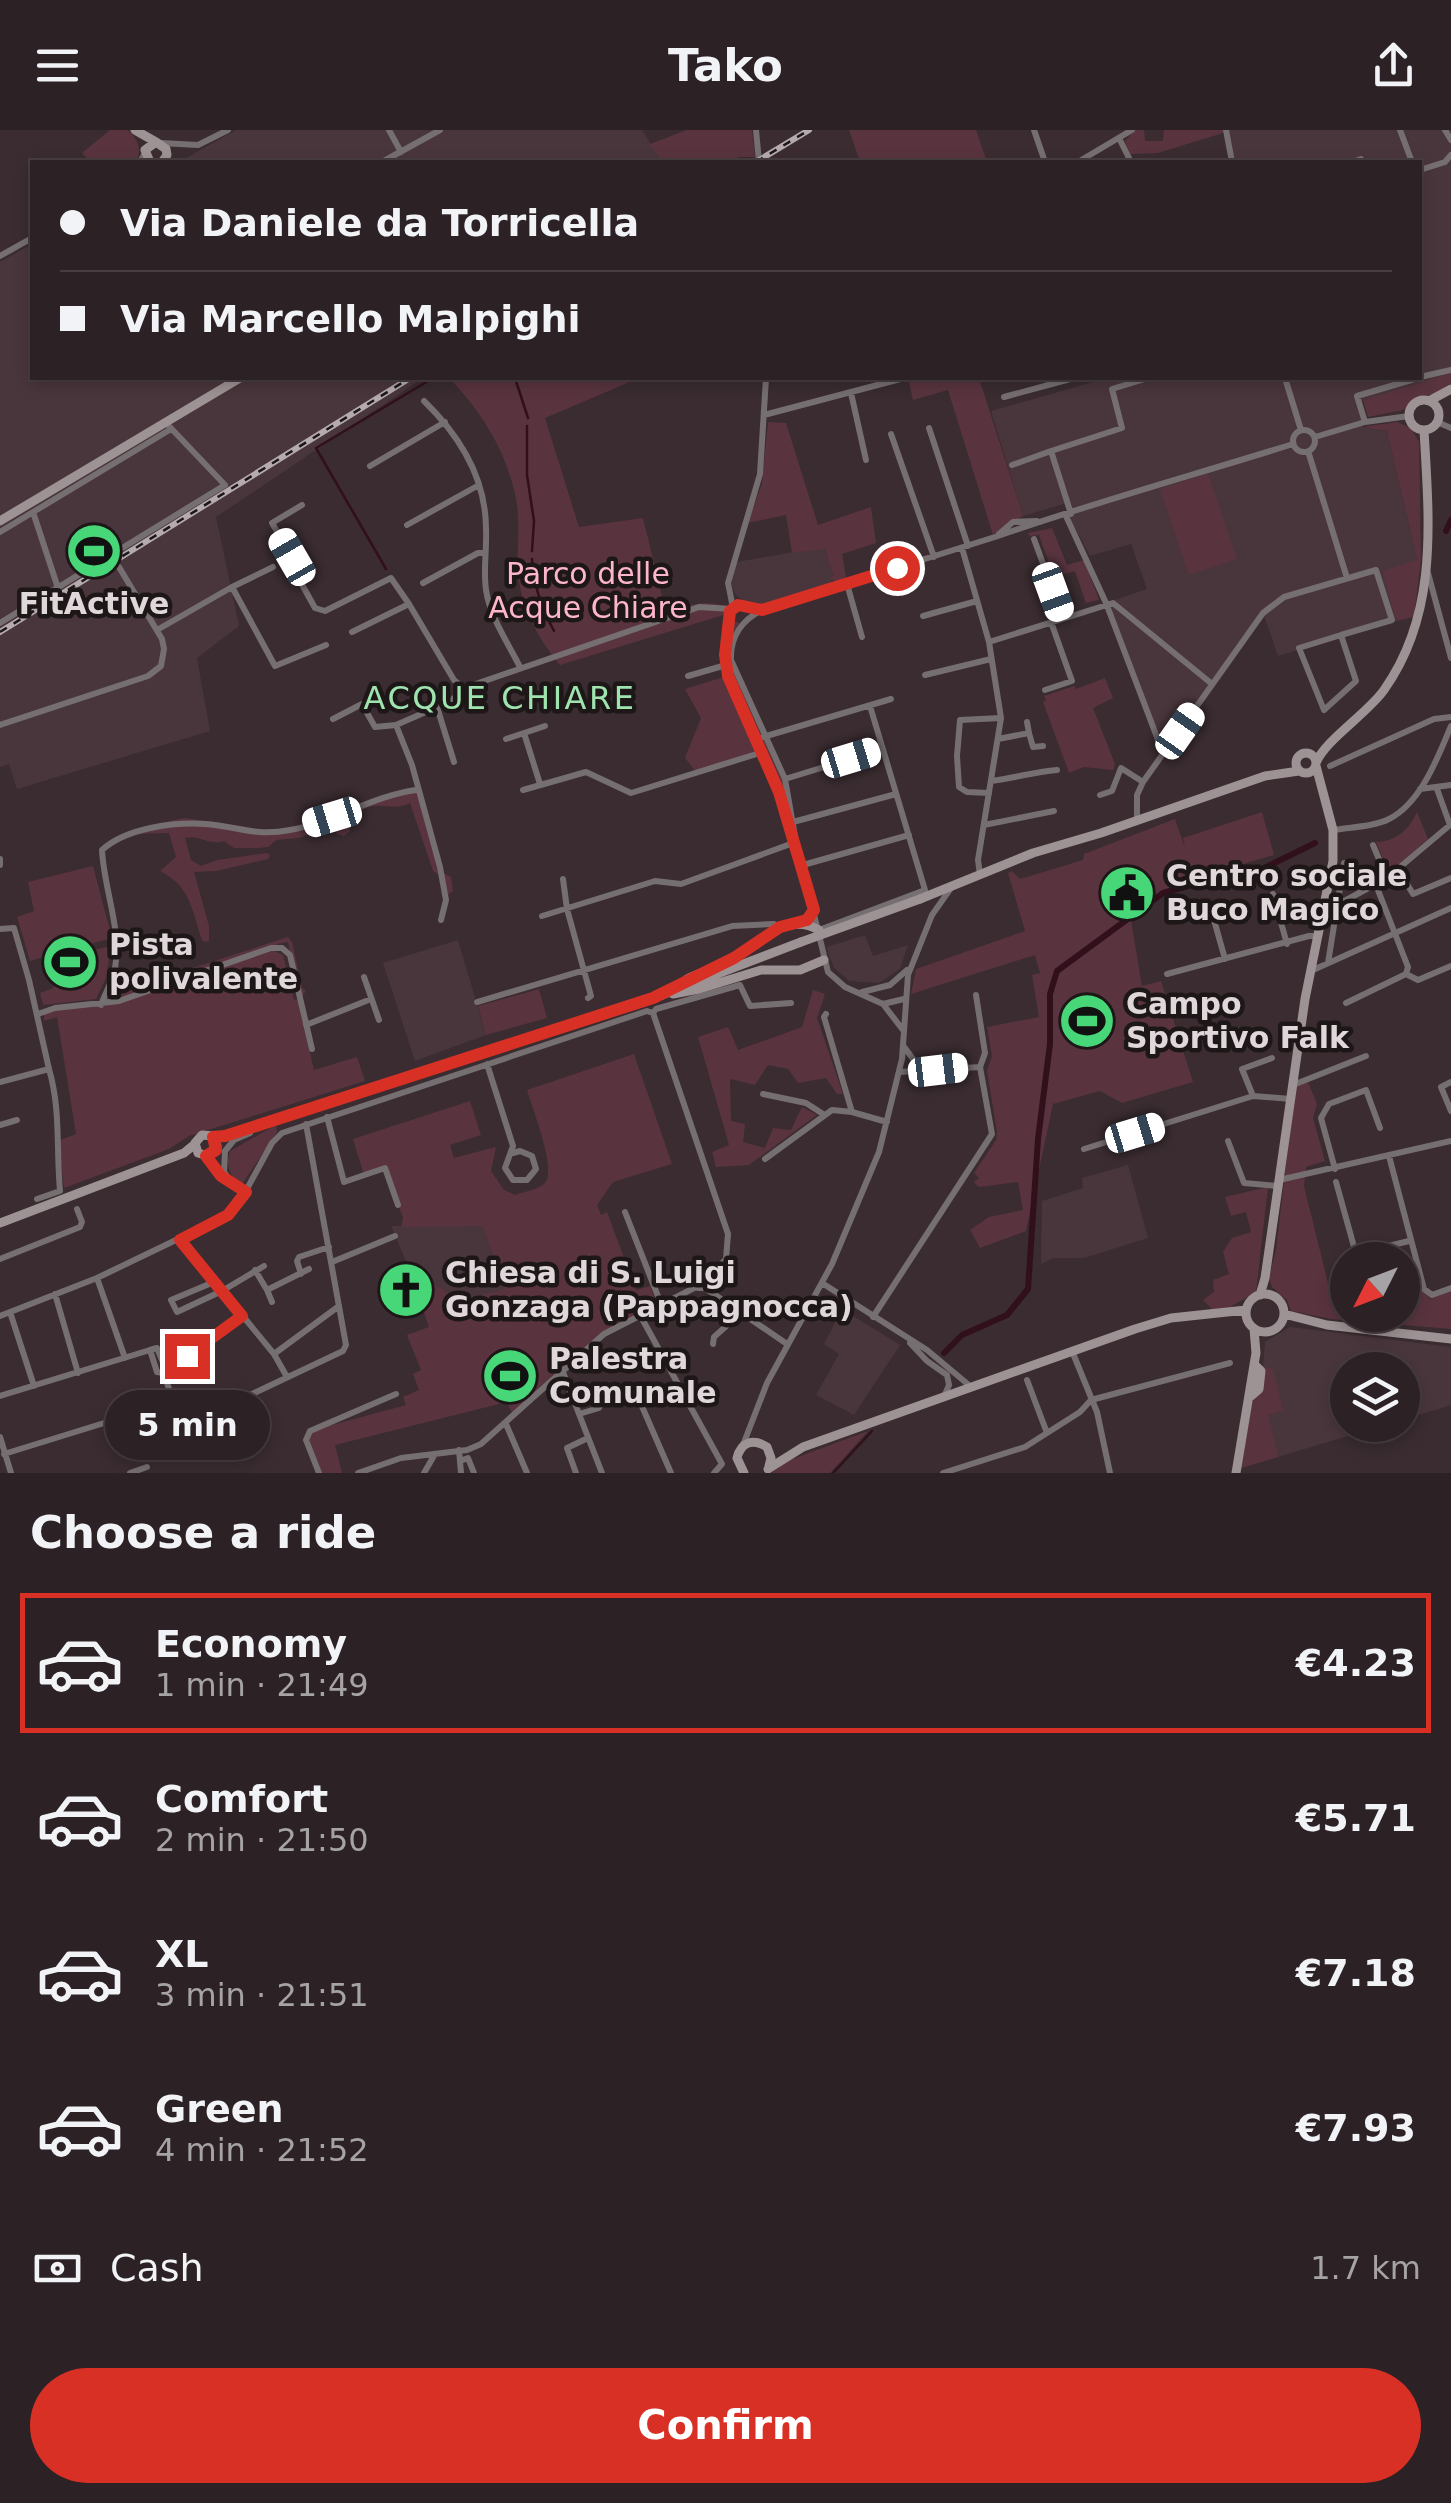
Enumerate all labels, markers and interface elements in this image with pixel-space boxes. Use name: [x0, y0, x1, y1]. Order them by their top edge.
icon: menu: [30, 38, 85, 93]
icon: share: [1366, 38, 1421, 93]
text: Tako: [668, 39, 783, 92]
text: Via Daniele da Torricella: [120, 201, 639, 245]
text: Via Marcello Malpighi: [120, 297, 581, 341]
sports icon: FitActive: [64, 521, 124, 581]
car: [264, 524, 320, 590]
route start: [875, 546, 920, 591]
park label: Parco delle Acque Chiare: [488, 556, 688, 625]
car: [1029, 559, 1077, 625]
place label: FitActive: [19, 586, 169, 621]
district label: ACQUE CHIARE: [364, 679, 636, 717]
car: [1151, 698, 1209, 764]
car: [818, 735, 884, 781]
car: [299, 794, 365, 840]
place label: Centro sociale Buco Magico: [1166, 858, 1407, 927]
public building icon: Centro sociale Buco Magico: [1097, 863, 1157, 923]
place label: Pista polivalente: [109, 927, 298, 996]
sports icon: Pista polivalente: [40, 932, 100, 992]
place label: Campo Sportivo Falk: [1126, 986, 1350, 1055]
sports icon: Campo Sportivo Falk: [1057, 991, 1117, 1051]
car: [906, 1051, 970, 1089]
car: [1102, 1110, 1168, 1156]
north arrow: [1330, 1242, 1420, 1332]
map controls: [1330, 1242, 1420, 1442]
place label: Chiesa di S. Luigi Gonzaga (Pappagnocca): [445, 1255, 853, 1324]
church icon: Chiesa di S. Luigi Gonzaga (Pappagnocca): [376, 1260, 436, 1320]
route end: [165, 1334, 210, 1379]
place label: Palestra Comunale: [549, 1341, 716, 1410]
sports icon: Palestra Comunale: [480, 1346, 540, 1406]
button: layers: [1330, 1352, 1420, 1442]
callout: 5 min: [104, 1391, 270, 1461]
text: 5 min: [137, 1406, 238, 1444]
text: Choose a ride: [30, 1506, 376, 1559]
icon: car: [35, 1618, 125, 1708]
text: Economy: [155, 1622, 347, 1666]
text: €4.23: [1296, 1641, 1416, 1685]
text: 1 min · 21:49: [155, 1666, 369, 1704]
icon: car: [35, 1773, 125, 1863]
text: Comfort: [155, 1777, 328, 1821]
text: €5.71: [1296, 1796, 1416, 1840]
text: 2 min · 21:50: [155, 1821, 369, 1859]
icon: car: [35, 1928, 125, 2018]
text: XL: [155, 1932, 209, 1976]
text: €7.18: [1296, 1951, 1416, 1995]
text: 3 min · 21:51: [155, 1976, 369, 2014]
icon: car: [35, 2083, 125, 2173]
text: Green: [155, 2087, 284, 2131]
text: €7.93: [1296, 2106, 1416, 2150]
text: 4 min · 21:52: [155, 2131, 369, 2169]
icon: cash: [30, 2241, 85, 2296]
text: Cash: [110, 2246, 204, 2290]
text: 1.7 km: [1310, 2249, 1421, 2287]
button: Confirm: [30, 2368, 1421, 2483]

